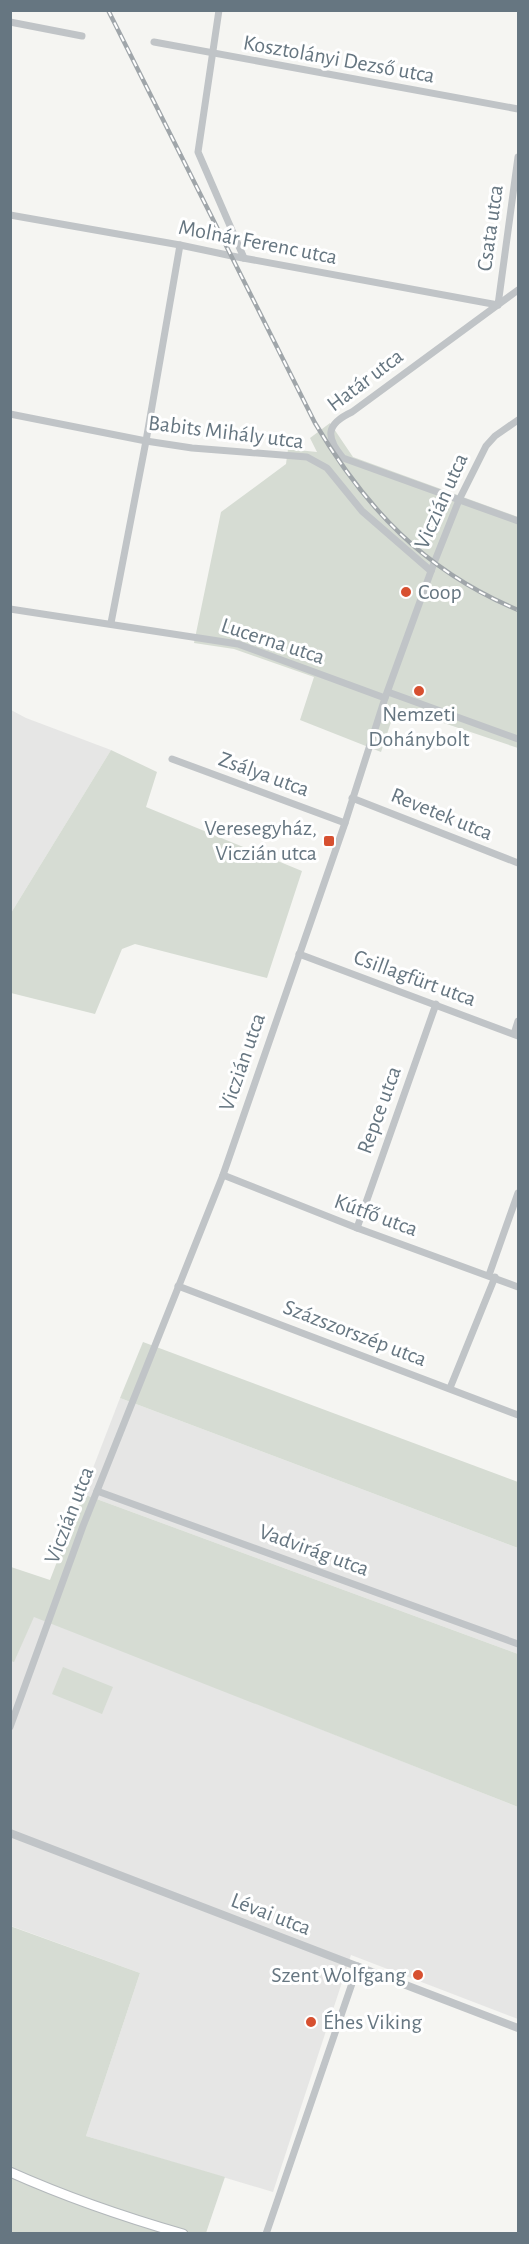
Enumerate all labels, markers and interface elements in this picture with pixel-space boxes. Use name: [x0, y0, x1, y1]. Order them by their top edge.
street label: Kosztolányi Dezső utca: [242, 31, 436, 87]
street label: Csata utca: [473, 183, 507, 273]
street label: Molnár Ferenc utca: [177, 216, 339, 268]
street label: Határ utca: [323, 344, 407, 416]
street label: Babits Mihály utca: [147, 412, 305, 452]
street label: Viczián utca: [410, 450, 472, 552]
place label: Coop: [418, 581, 462, 603]
marker: Coop: [399, 585, 413, 599]
street label: Lucerna utca: [218, 614, 328, 668]
marker: Nemzeti Dohánybolt: [412, 684, 426, 698]
place label: Nemzeti Dohánybolt: [368, 703, 470, 750]
street label: Zsálya utca: [216, 748, 312, 800]
street label: Revetek utca: [388, 784, 496, 844]
place label: Veresegyház, Viczián utca: [204, 817, 317, 864]
marker: Veresegyház, Viczián utca: [322, 834, 336, 848]
street label: Csillagfürt utca: [351, 946, 479, 1010]
street label: Viczián utca: [215, 1010, 269, 1114]
street label: Repce utca: [353, 1063, 405, 1157]
street label: Kútfő utca: [331, 1190, 421, 1240]
street label: Százszorszép utca: [280, 1296, 430, 1370]
street label: Viczián utca: [40, 1464, 98, 1566]
street label: Vadvirág utca: [256, 1520, 372, 1580]
street label: Lévai utca: [228, 1889, 314, 1939]
place label: Szent Wolfgang: [271, 1964, 406, 1986]
marker: Szent Wolfgang: [411, 1968, 425, 1982]
place label: Éhes Viking: [323, 2010, 422, 2033]
marker: Éhes Viking: [304, 2015, 318, 2029]

